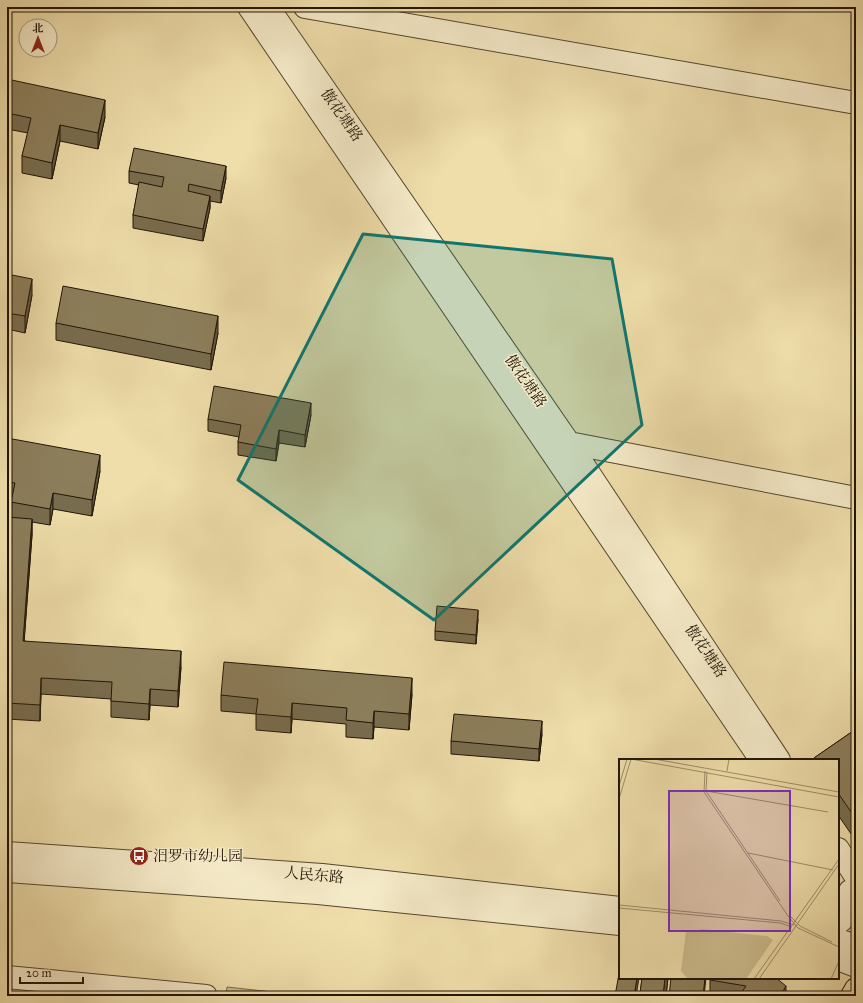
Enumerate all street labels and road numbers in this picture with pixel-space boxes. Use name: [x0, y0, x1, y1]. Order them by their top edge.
street label: 傲花塘路: [317, 85, 367, 145]
street label: 傲花塘路: [501, 351, 551, 411]
street label: 傲花塘路: [682, 621, 730, 681]
street label: 人民东路: [283, 863, 345, 887]

